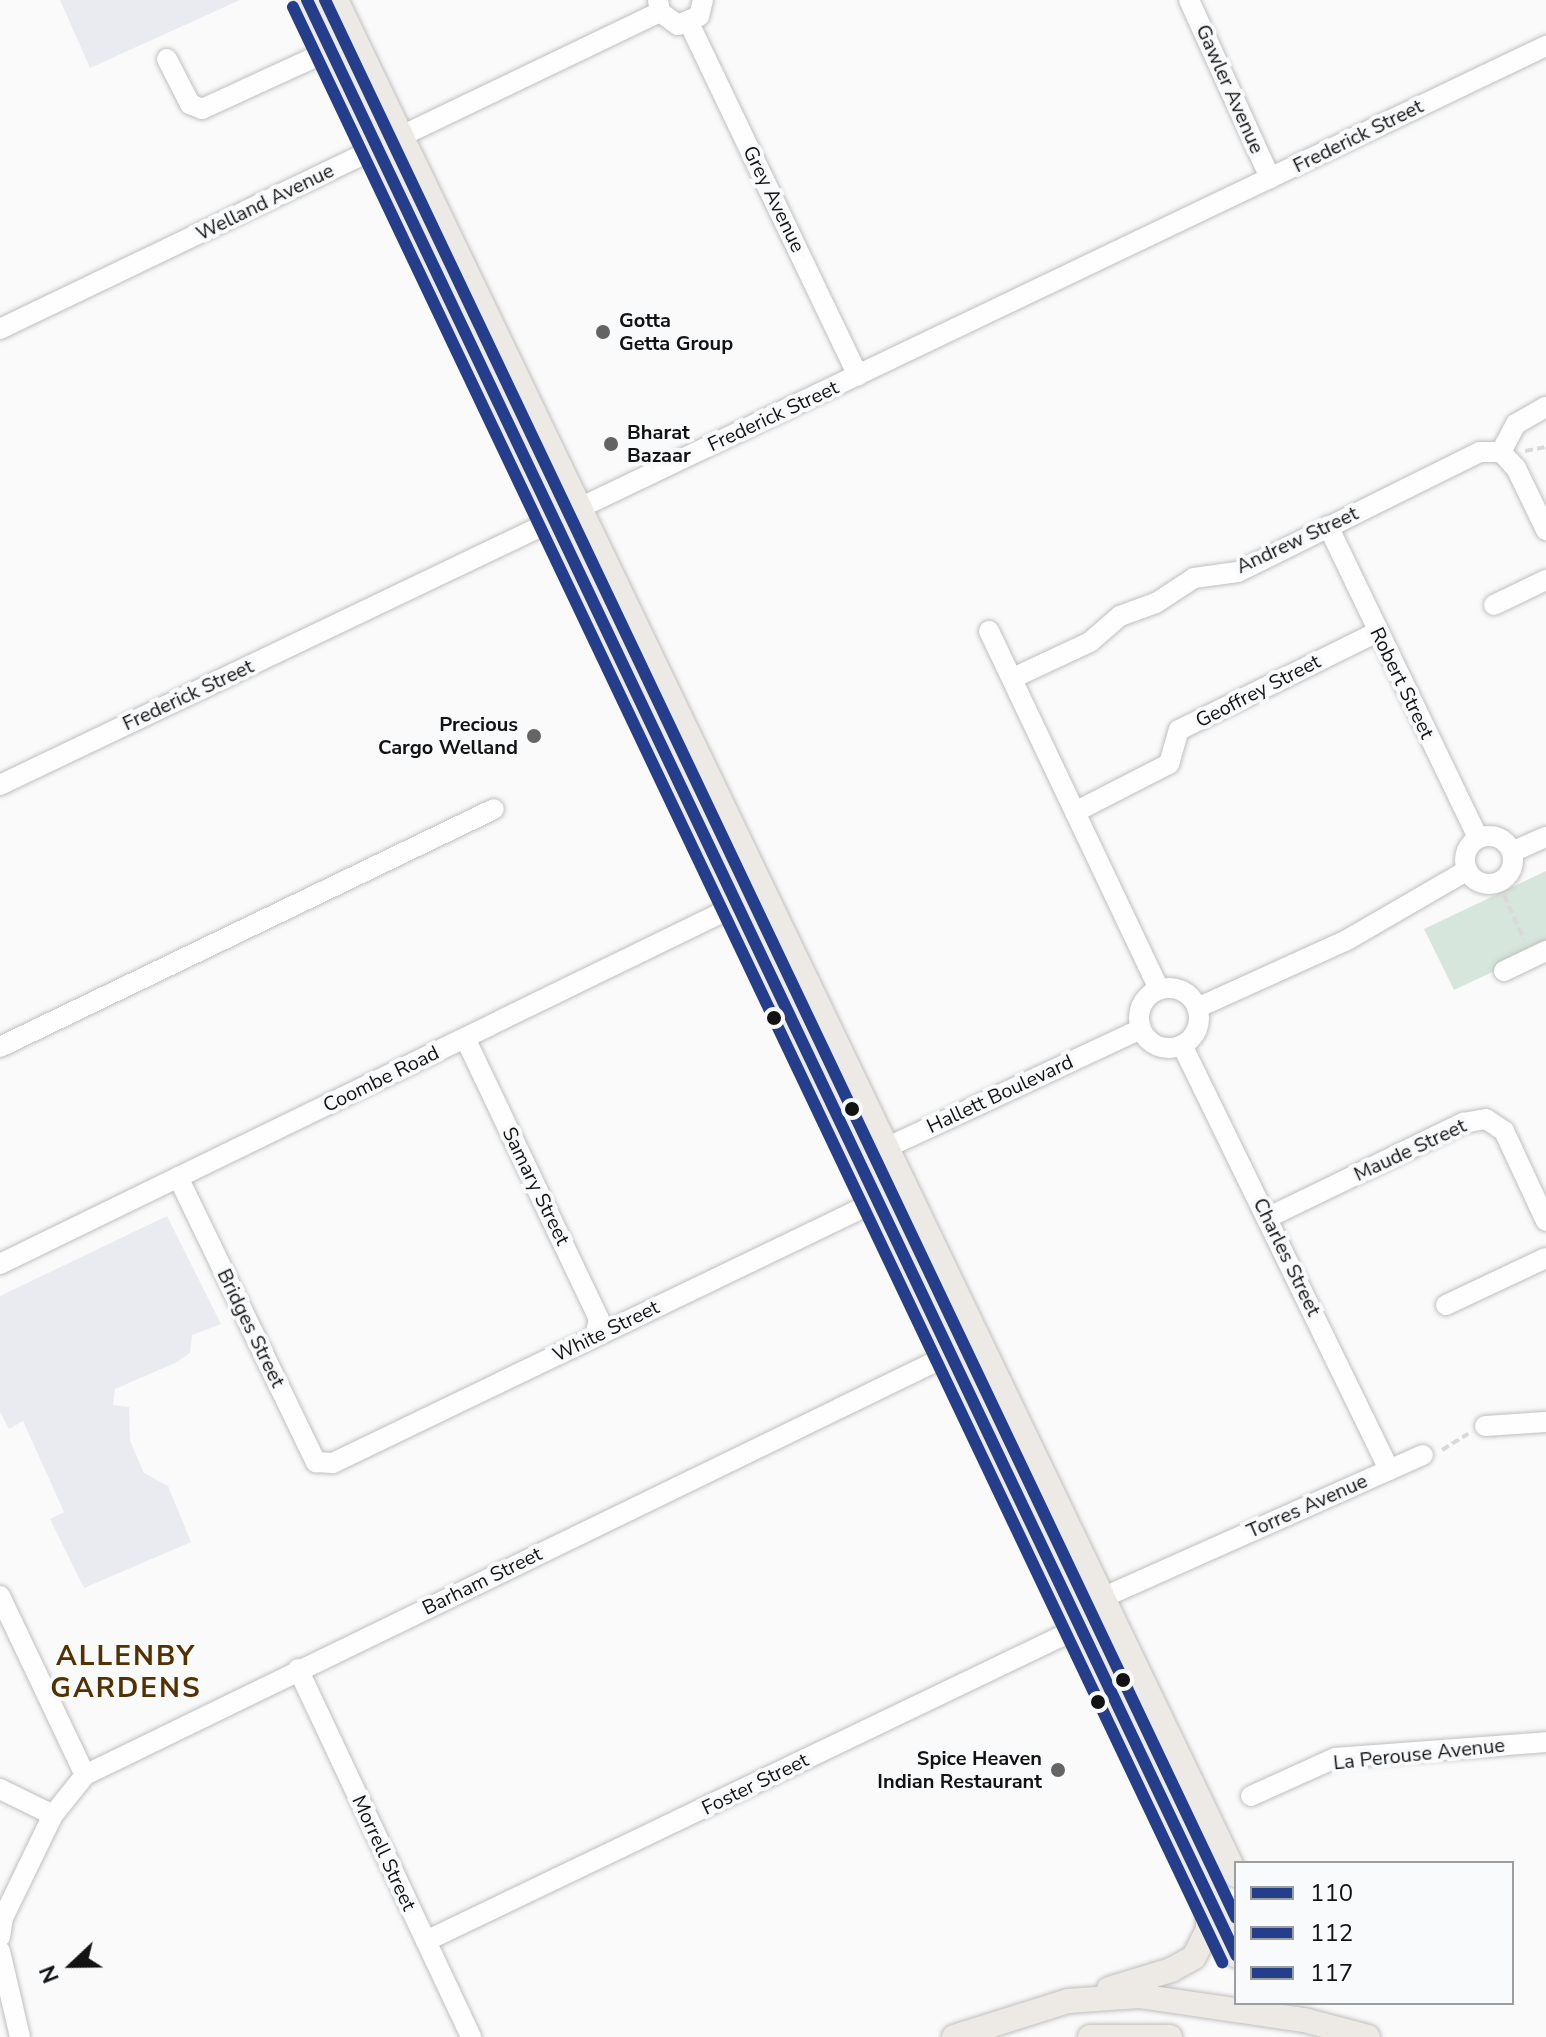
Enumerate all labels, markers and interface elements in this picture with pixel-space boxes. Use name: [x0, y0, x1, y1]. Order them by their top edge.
street label: Gawler Avenue: [1191, 21, 1269, 157]
street label: Frederick Street: [1289, 94, 1427, 178]
street label: Grey Avenue: [738, 142, 810, 256]
street label: Welland Avenue: [192, 158, 338, 246]
place label: Gotta Getta Group: [619, 308, 733, 355]
marker: Gotta Getta Group: [594, 323, 612, 341]
street label: Frederick Street: [704, 375, 842, 457]
place label: Bharat Bazaar: [627, 420, 691, 467]
marker: Bharat Bazaar: [602, 435, 620, 453]
street label: Andrew Street: [1232, 501, 1362, 579]
street label: Robert Street: [1365, 623, 1439, 743]
street label: Geoffrey Street: [1192, 649, 1324, 733]
street label: Frederick Street: [119, 654, 257, 736]
place label: Precious Cargo Welland: [378, 712, 518, 759]
marker: Precious Cargo Welland: [525, 727, 543, 745]
unlabelled marker: [766, 1010, 782, 1026]
street label: Coombe Road: [319, 1041, 443, 1117]
street label: Hallett Boulevard: [923, 1050, 1077, 1138]
unlabelled marker: [844, 1101, 860, 1117]
street label: Maude Street: [1350, 1114, 1470, 1186]
street label: Samary Street: [497, 1123, 575, 1249]
street label: Charles Street: [1248, 1194, 1326, 1320]
street label: Bridges Street: [212, 1265, 290, 1391]
street label: White Street: [549, 1295, 663, 1367]
street label: Torres Avenue: [1243, 1469, 1371, 1543]
street label: Barham Street: [418, 1542, 546, 1620]
district label: ALLENBY GARDENS: [50, 1639, 202, 1705]
unlabelled marker: [1115, 1672, 1131, 1688]
unlabelled marker: [1090, 1694, 1106, 1710]
street label: La Perouse Avenue: [1332, 1733, 1506, 1775]
place label: Spice Heaven Indian Restaurant: [877, 1746, 1042, 1793]
street label: Foster Street: [698, 1748, 812, 1820]
marker: Spice Heaven Indian Restaurant: [1049, 1761, 1067, 1779]
street label: Morrell Street: [347, 1791, 421, 1915]
legend: [1234, 1861, 1514, 2005]
text: 110: [1310, 1877, 1353, 1909]
text: 112: [1310, 1917, 1353, 1949]
north arrow: [32, 1925, 112, 2005]
text: 117: [1310, 1957, 1353, 1989]
text: N: [33, 1961, 67, 1987]

